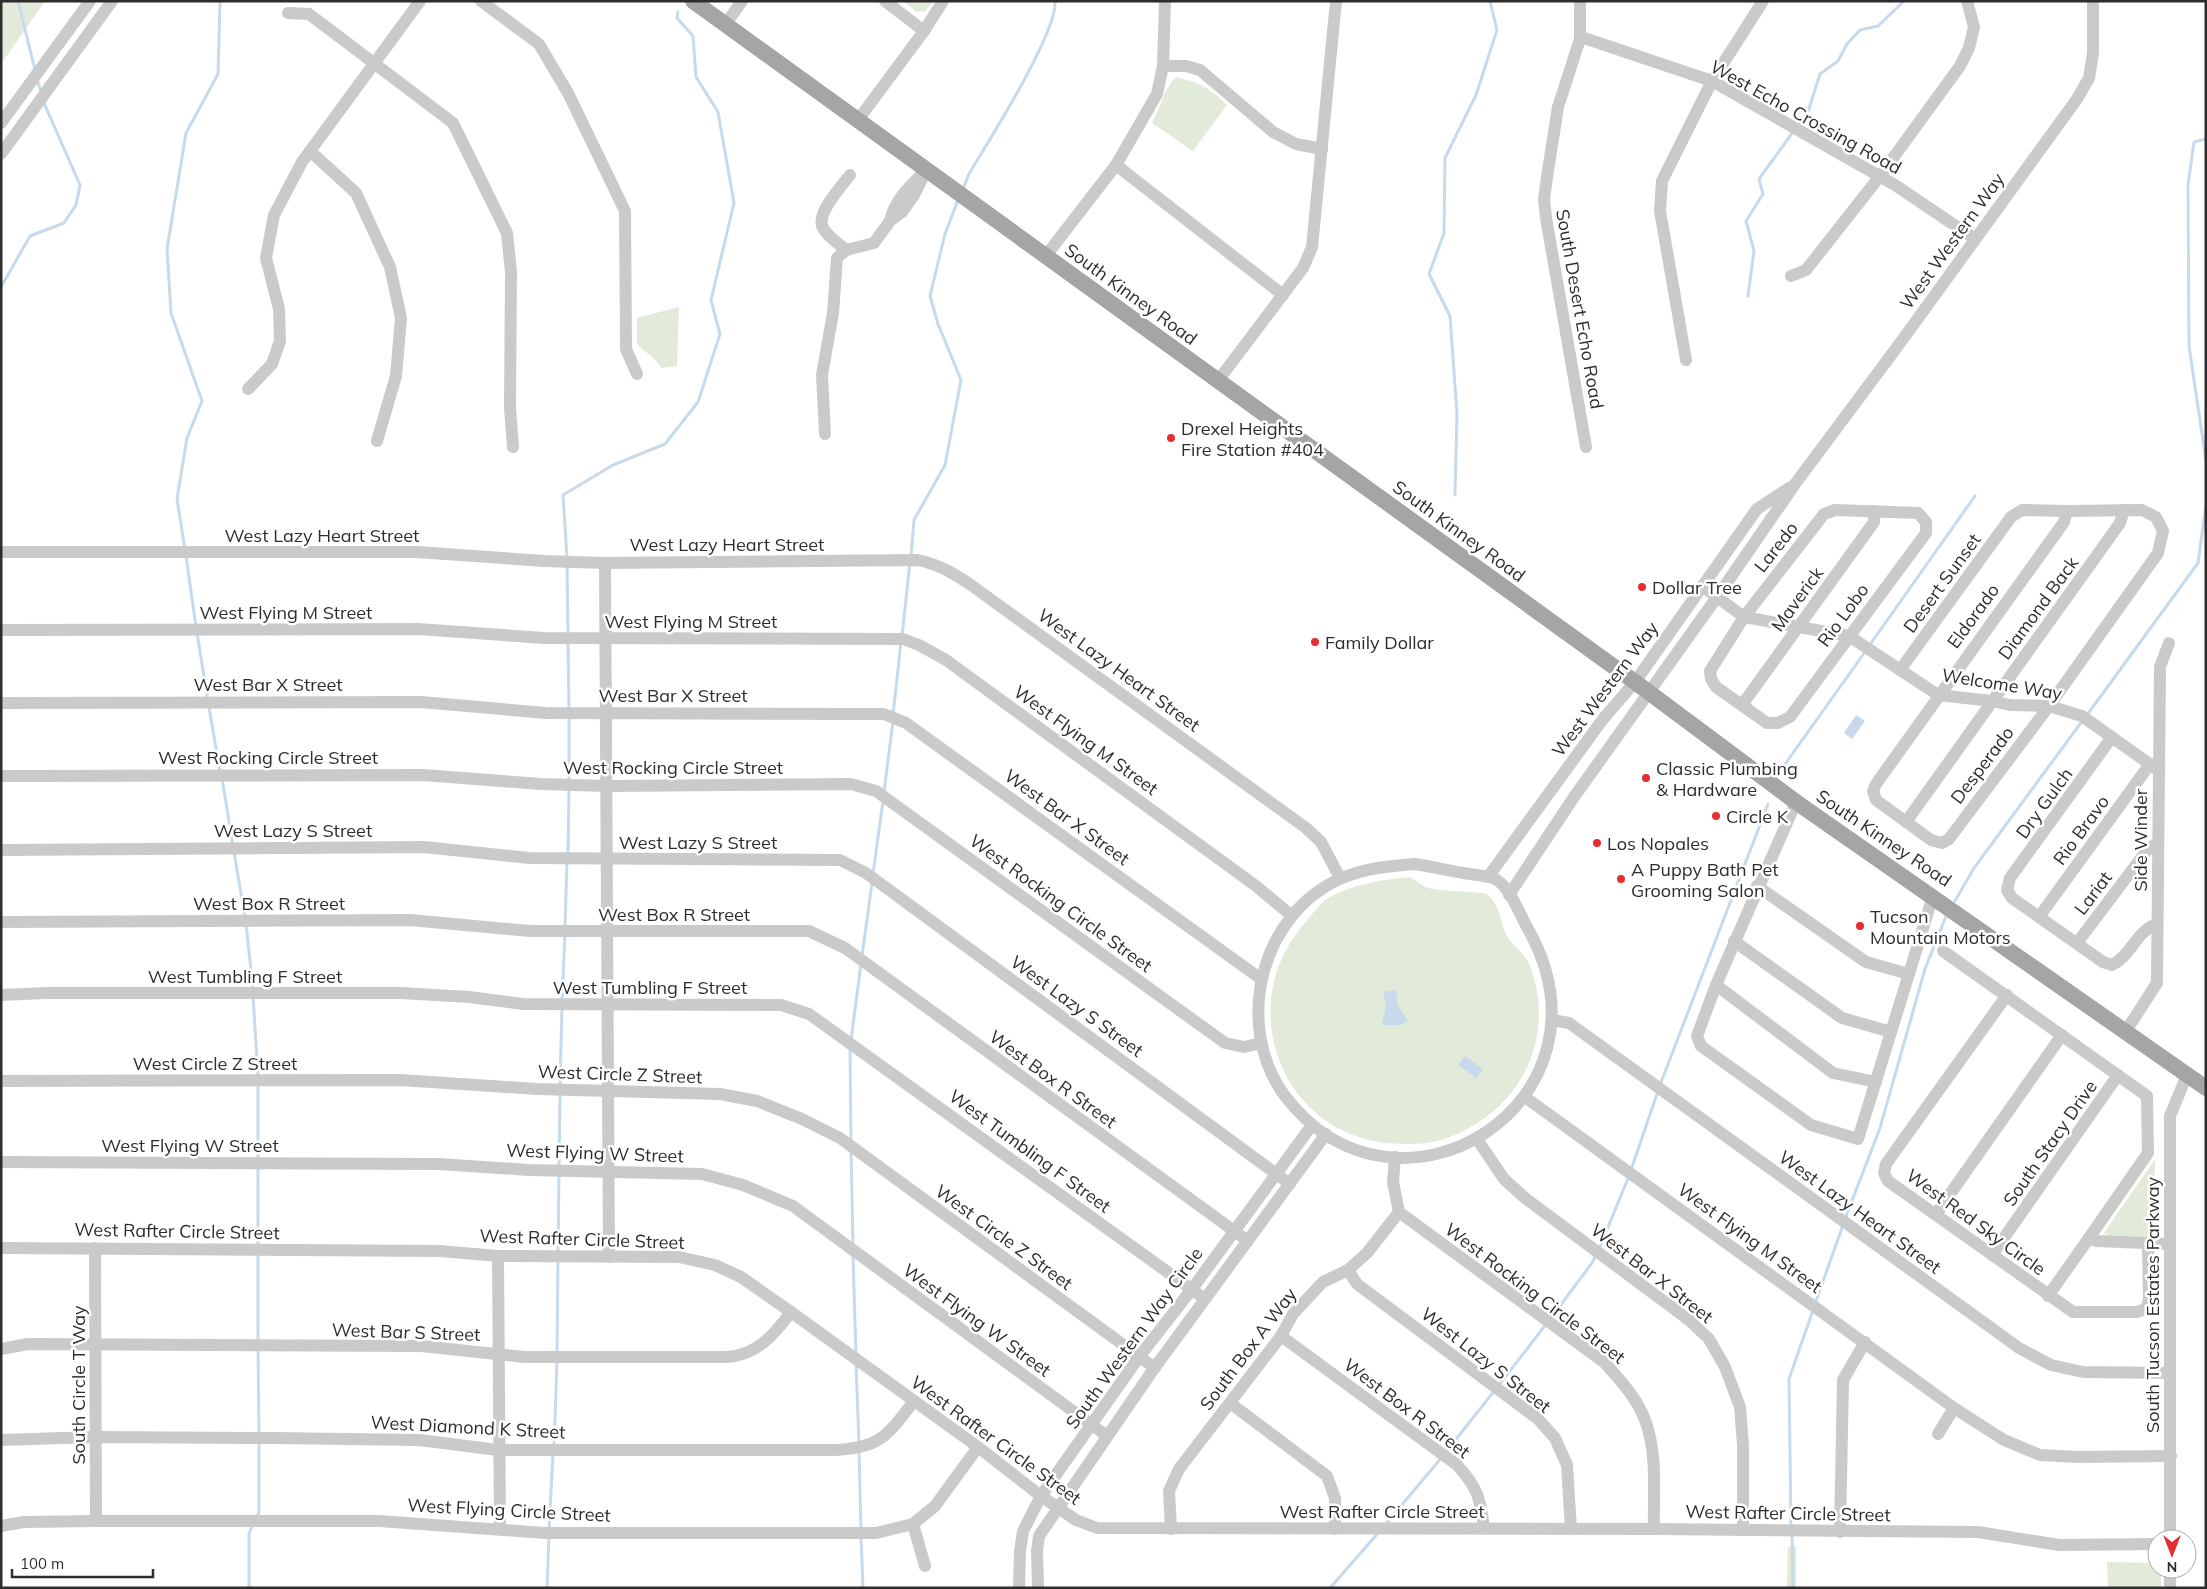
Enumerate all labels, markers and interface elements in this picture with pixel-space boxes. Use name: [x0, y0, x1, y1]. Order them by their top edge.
street label: West Echo Crossing Road: [1706, 55, 1906, 179]
street label: West Western Way: [1895, 168, 2010, 314]
street label: South Desert Echo Road: [1551, 207, 1609, 411]
street label: South Kinney Road: [1060, 238, 1202, 350]
place label: Drexel Heights Fire Station #404: [1181, 417, 1324, 461]
marker: Drexel Heights Fire Station #404: [1165, 432, 1177, 444]
street label: South Kinney Road: [1388, 475, 1530, 587]
street label: Laredo: [1749, 517, 1803, 577]
street label: West Lazy Heart Street: [225, 524, 419, 547]
street label: Desert Sunset: [1898, 529, 1986, 637]
street label: West Lazy Heart Street: [630, 533, 824, 556]
street label: Diamond Back: [1993, 551, 2084, 664]
street label: Maverick: [1766, 562, 1829, 636]
place label: Dollar Tree: [1652, 576, 1742, 599]
street label: Rio Lobo: [1812, 579, 1874, 651]
street label: Eldorado: [1942, 579, 2004, 653]
marker: Dollar Tree: [1636, 581, 1648, 593]
street label: West Flying M Street: [200, 601, 372, 624]
street label: West Lazy Heart Street: [1033, 603, 1205, 737]
street label: West Flying M Street: [605, 610, 777, 633]
street label: West Western Way: [1547, 617, 1664, 761]
place label: Family Dollar: [1325, 631, 1434, 654]
marker: Family Dollar: [1309, 636, 1321, 648]
street label: Welcome Way: [1940, 663, 2064, 705]
street label: West Bar X Street: [193, 673, 343, 696]
street label: West Flying M Street: [1009, 680, 1163, 800]
street label: West Bar X Street: [598, 684, 748, 707]
street label: Desperado: [1945, 722, 2019, 808]
street label: West Rocking Circle Street: [158, 746, 378, 769]
street label: West Rocking Circle Street: [563, 756, 783, 779]
place label: Classic Plumbing & Hardware: [1656, 757, 1798, 801]
street label: Dry Gulch: [2011, 763, 2077, 843]
street label: West Bar X Street: [1000, 764, 1134, 870]
marker: Classic Plumbing & Hardware: [1640, 772, 1652, 784]
street label: South Kinney Road: [1812, 784, 1956, 892]
street label: Side Winder: [2129, 788, 2152, 891]
street label: Rio Bravo: [2048, 791, 2114, 869]
place label: Circle K: [1726, 805, 1789, 828]
marker: Circle K: [1710, 810, 1722, 822]
street label: West Lazy S Street: [214, 819, 372, 842]
street label: West Rocking Circle Street: [965, 829, 1157, 977]
street label: West Lazy S Street: [619, 831, 777, 854]
place label: Los Nopales: [1607, 832, 1709, 855]
marker: Los Nopales: [1591, 837, 1603, 849]
place label: A Puppy Bath Pet Grooming Salon: [1631, 858, 1779, 902]
street label: Lariat: [2069, 867, 2117, 919]
marker: A Puppy Bath Pet Grooming Salon: [1615, 873, 1627, 885]
street label: West Box R Street: [193, 892, 345, 915]
street label: West Box R Street: [598, 903, 750, 926]
place label: Tucson Mountain Motors: [1870, 905, 2011, 949]
marker: Tucson Mountain Motors: [1854, 920, 1866, 932]
street label: West Lazy S Street: [1006, 950, 1148, 1062]
street label: West Tumbling F Street: [148, 965, 342, 988]
street label: West Tumbling F Street: [553, 976, 747, 999]
street label: West Box R Street: [985, 1025, 1121, 1133]
street label: West Circle Z Street: [133, 1052, 297, 1075]
street label: West Circle Z Street: [537, 1060, 703, 1088]
street label: South Stacy Drive: [1998, 1076, 2102, 1210]
street label: West Tumbling F Street: [945, 1085, 1115, 1217]
street label: West Flying W Street: [101, 1134, 279, 1157]
street label: West Flying W Street: [506, 1138, 684, 1168]
street label: West Lazy Heart Street: [1774, 1145, 1946, 1279]
street label: West Red Sky Circle: [1902, 1164, 2050, 1280]
street label: South Tucson Estates Parkway: [2141, 1177, 2164, 1433]
street label: West Flying M Street: [1673, 1178, 1827, 1298]
street label: West Circle Z Street: [931, 1179, 1077, 1295]
street label: West Rafter Circle Street: [74, 1218, 280, 1244]
street label: West Rocking Circle Street: [1440, 1218, 1630, 1368]
street label: West Bar X Street: [1586, 1218, 1718, 1328]
street label: West Rafter Circle Street: [479, 1224, 685, 1254]
street label: South Western Way Circle: [1060, 1243, 1208, 1433]
street label: West Flying W Street: [898, 1259, 1056, 1381]
street label: South Box A Way: [1195, 1283, 1302, 1415]
street label: West Lazy S Street: [1417, 1302, 1555, 1418]
street label: South Circle T Way: [67, 1305, 90, 1464]
street label: West Bar S Street: [331, 1318, 481, 1346]
street label: West Box R Street: [1339, 1353, 1475, 1463]
street label: West Rafter Circle Street: [906, 1370, 1086, 1510]
street label: West Diamond K Street: [370, 1410, 566, 1444]
street label: West Flying Circle Street: [407, 1493, 611, 1527]
street label: West Rafter Circle Street: [1279, 1500, 1485, 1523]
street label: West Rafter Circle Street: [1685, 1500, 1891, 1526]
north arrow: [2147, 1529, 2197, 1579]
scale bar: [12, 1546, 154, 1578]
text: 100 m: [20, 1554, 64, 1573]
text: N: [2167, 1558, 2177, 1576]

